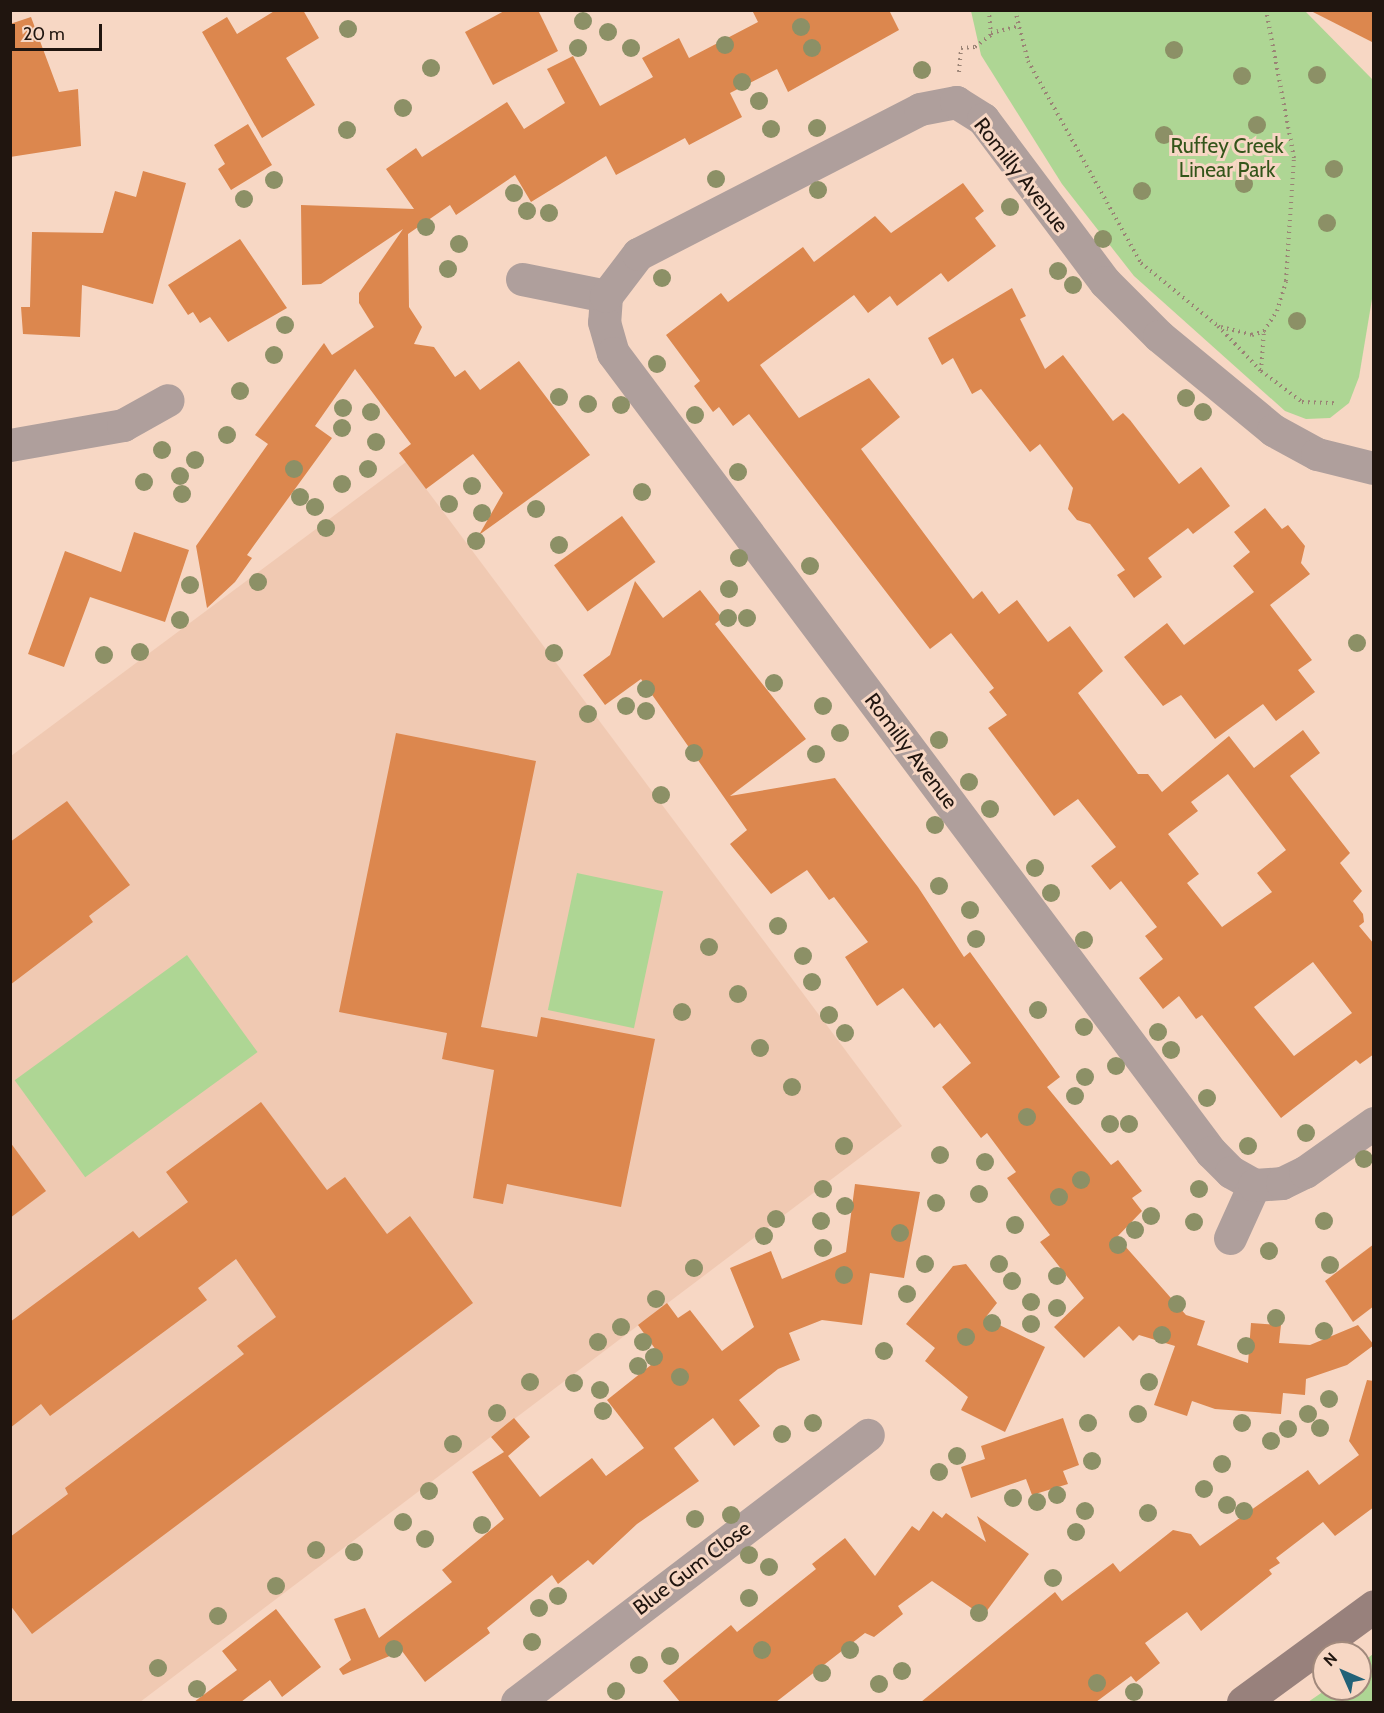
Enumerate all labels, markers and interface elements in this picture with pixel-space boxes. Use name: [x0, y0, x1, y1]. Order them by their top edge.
scale bar: [15, 12, 105, 50]
text: 20 m: [23, 23, 65, 45]
street label: Romilly Avenue: [968, 113, 1074, 237]
park label: Ruffey Creek Linear Park: [1170, 133, 1284, 183]
street label: Romilly Avenue: [859, 688, 963, 814]
street label: Blue Gum Close: [628, 1516, 756, 1620]
north arrow: [1312, 1641, 1372, 1701]
text: N: [1320, 1649, 1341, 1670]

